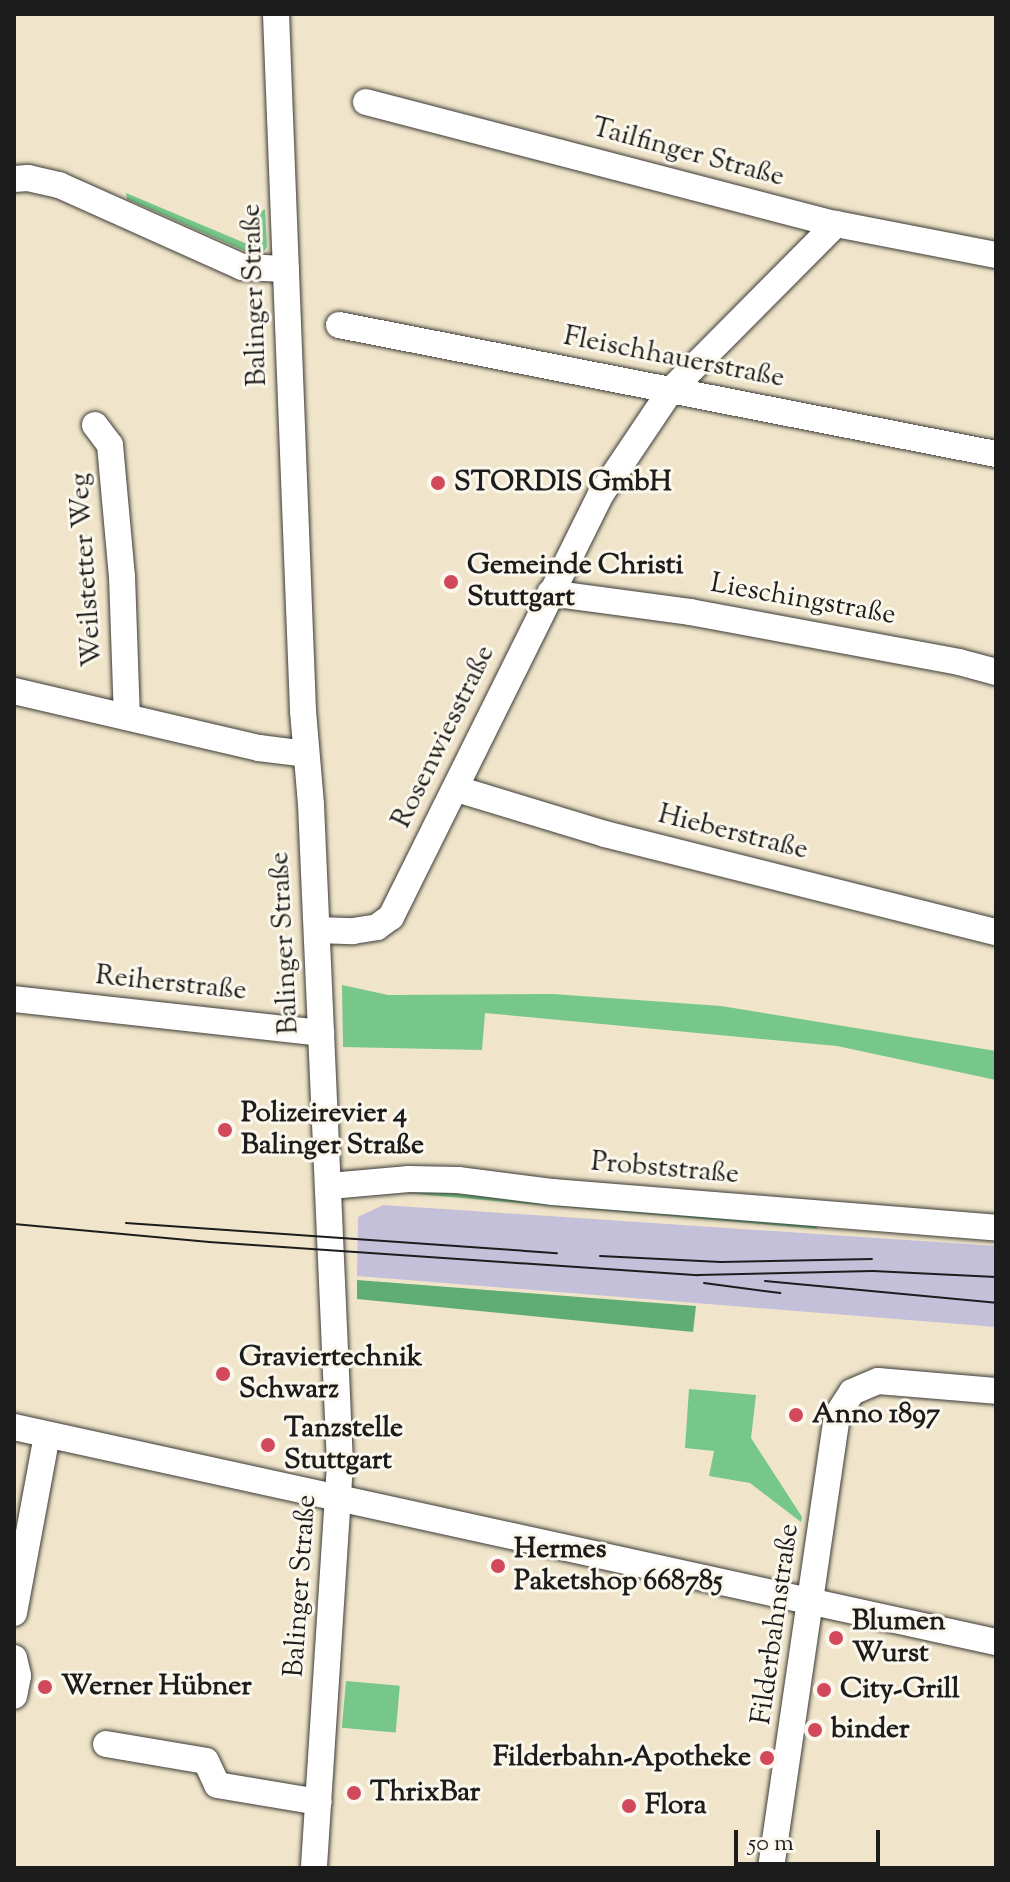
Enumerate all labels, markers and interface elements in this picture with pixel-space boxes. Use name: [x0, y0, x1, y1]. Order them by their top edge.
street label: Tailfinger Straße: [588, 111, 788, 195]
street label: Balinger Straße: [235, 203, 275, 387]
street label: Fleischhauerstraße: [561, 320, 787, 396]
place label: STORDIS GmbH: [454, 466, 672, 500]
street label: Weilstetter Weg: [63, 472, 111, 668]
marker: STORDIS GmbH: [429, 474, 447, 492]
place label: Gemeinde Christi Stuttgart: [467, 549, 683, 615]
street label: Lieschingstraße: [708, 567, 898, 633]
marker: Gemeinde Christi Stuttgart: [442, 573, 460, 591]
street label: Rosenwiesstraße: [385, 640, 503, 834]
street label: Hieberstraße: [655, 798, 811, 868]
street label: Balinger Straße: [263, 851, 307, 1035]
street label: Reiherstraße: [94, 959, 248, 1009]
place label: Polizeirevier 4 Balinger Straße: [241, 1097, 424, 1163]
marker: Polizeirevier 4 Balinger Straße: [216, 1121, 234, 1139]
street label: Probststraße: [590, 1146, 740, 1192]
place label: Graviertechnik Schwarz: [239, 1341, 422, 1407]
marker: Graviertechnik Schwarz: [214, 1365, 232, 1383]
place label: Anno 1897: [812, 1398, 940, 1432]
marker: Anno 1897: [787, 1406, 805, 1424]
place label: Tanzstelle Stuttgart: [284, 1412, 403, 1478]
marker: Tanzstelle Stuttgart: [259, 1436, 277, 1454]
street label: Balinger Straße: [278, 1494, 324, 1678]
street label: Filderbahnstraße: [745, 1521, 807, 1727]
place label: Hermes Paketshop 668785: [514, 1533, 723, 1599]
marker: Hermes Paketshop 668785: [489, 1557, 507, 1575]
place label: Blumen Wurst: [852, 1605, 946, 1671]
marker: Blumen Wurst: [827, 1629, 845, 1647]
place label: Werner Hübner: [61, 1670, 252, 1704]
place label: City-Grill: [840, 1673, 959, 1707]
marker: Werner Hübner: [36, 1678, 54, 1696]
marker: City-Grill: [815, 1681, 833, 1699]
place label: binder: [831, 1713, 910, 1747]
marker: binder: [806, 1721, 824, 1739]
place label: Filderbahn-Apotheke: [493, 1741, 751, 1775]
marker: Filderbahn-Apotheke: [758, 1749, 776, 1767]
place label: ThrixBar: [370, 1776, 480, 1810]
marker: ThrixBar: [345, 1784, 363, 1802]
place label: Flora: [645, 1789, 707, 1823]
marker: Flora: [620, 1797, 638, 1815]
scale bar: [738, 1814, 884, 1864]
text: 50 m: [748, 1827, 794, 1861]

